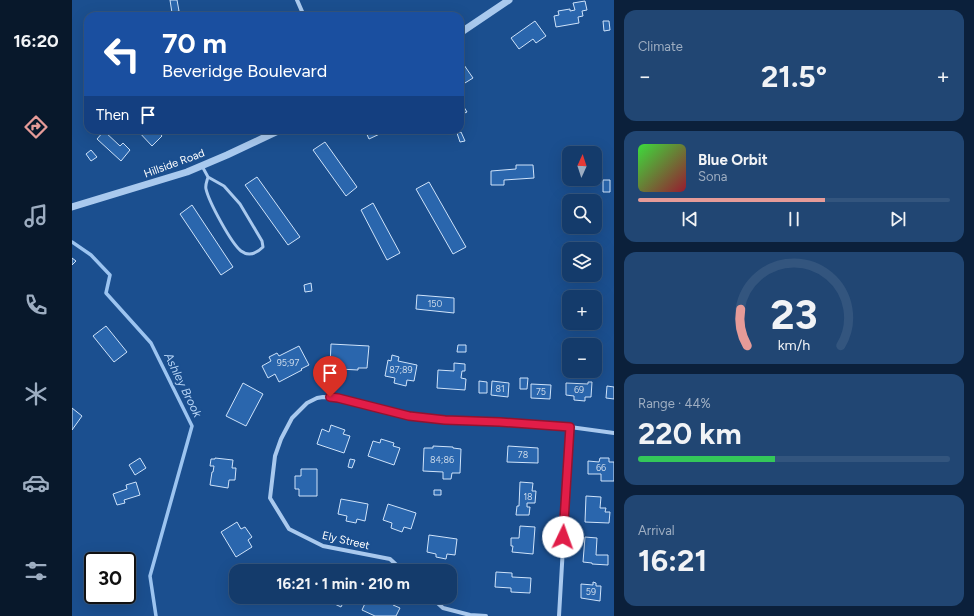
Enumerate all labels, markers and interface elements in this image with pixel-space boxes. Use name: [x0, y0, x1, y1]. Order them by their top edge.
text: 70 m: [162, 26, 227, 60]
icon: left: [96, 28, 148, 80]
text: 16:20: [13, 30, 59, 52]
text: Climate: [638, 39, 683, 54]
text: 21.5°: [761, 58, 827, 95]
text: Beveridge Boulevard: [162, 60, 327, 82]
text: −: [638, 63, 652, 90]
text: +: [936, 63, 950, 90]
icon: arrive: [137, 104, 159, 126]
text: Then: [96, 106, 129, 124]
icon: directions: [22, 113, 50, 141]
street label: Hillside Road: [142, 146, 206, 180]
north arrow: [562, 146, 602, 186]
map controls: [562, 146, 602, 378]
text: Blue Orbit: [698, 151, 768, 169]
text: Sona: [698, 169, 727, 184]
button: search: [562, 194, 602, 234]
icon: music: [22, 202, 50, 230]
icon: previous: [679, 208, 701, 230]
icon: pause: [783, 208, 805, 230]
icon: next: [887, 208, 909, 230]
button: layers: [562, 242, 602, 282]
text: 23: [770, 289, 818, 339]
button: +: [562, 290, 602, 330]
icon: phone: [22, 291, 50, 319]
house number: 150: [428, 298, 443, 309]
text: km/h: [778, 336, 810, 354]
button: −: [562, 338, 602, 378]
water label: Ashley Brook: [161, 349, 205, 421]
pin: [313, 356, 347, 397]
house number: 95;97: [277, 357, 299, 368]
icon: arrive: [319, 362, 341, 384]
house number: 87;89: [389, 364, 413, 375]
icon: climate: [22, 380, 50, 408]
house number: 81: [495, 383, 505, 394]
house number: 69: [574, 384, 584, 395]
house number: 75: [536, 386, 546, 397]
text: Range · 44%: [638, 396, 711, 411]
text: 220 km: [638, 415, 742, 452]
house number: 78: [518, 449, 529, 460]
house number: 84;86: [430, 454, 454, 465]
house number: 66: [596, 462, 606, 473]
icon: car: [22, 469, 50, 497]
house number: 18: [523, 491, 533, 502]
position arrow: [542, 516, 584, 558]
text: Arrival: [638, 523, 675, 538]
street label: Ely Street: [321, 529, 371, 552]
text: 16:21: [638, 542, 707, 579]
speed limit sign: 30: [84, 552, 136, 604]
icon: filters: [22, 557, 50, 585]
text: 16:21 · 1 min · 210 m: [276, 575, 410, 593]
house number: 59: [586, 586, 596, 597]

